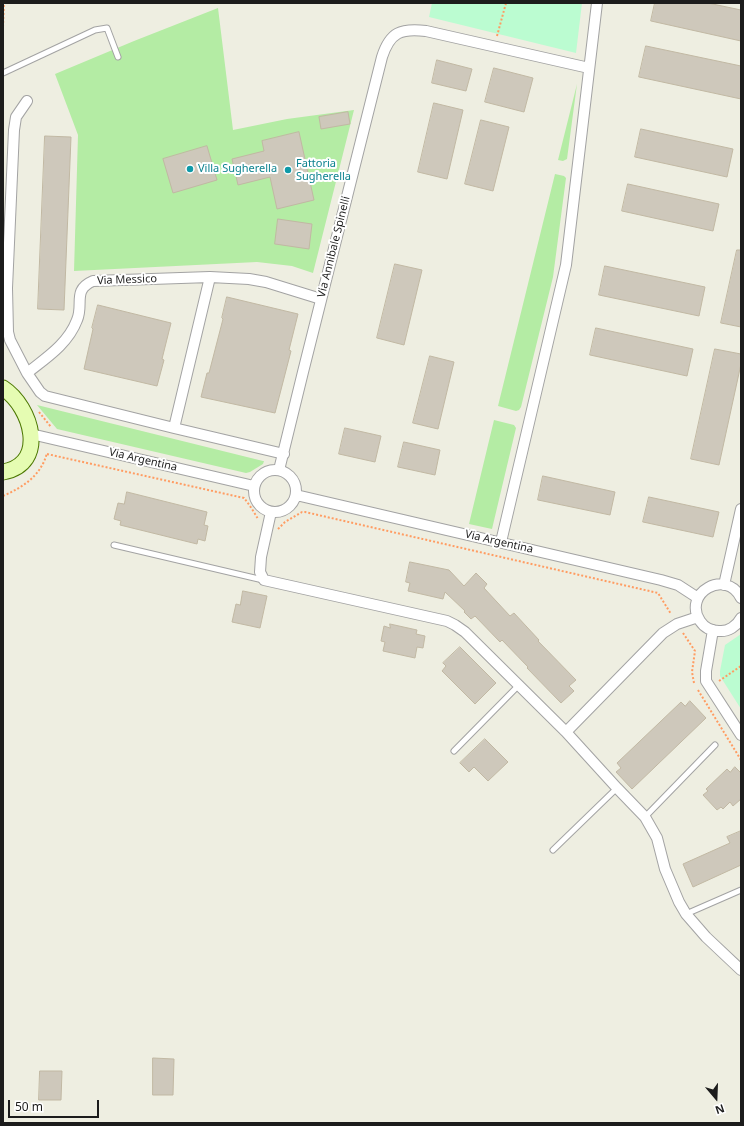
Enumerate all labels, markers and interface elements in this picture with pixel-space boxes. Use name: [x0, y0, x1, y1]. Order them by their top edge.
place label: Fattoria Sugherella: [296, 157, 351, 183]
place label: Villa Sugherella: [198, 162, 277, 176]
marker: Villa Sugherella: [185, 164, 195, 174]
marker: Fattoria Sugherella: [283, 165, 293, 175]
street label: Via Annibale Spinelli: [315, 195, 353, 299]
street label: Via Messico: [97, 272, 157, 288]
street label: Via Argentina: [108, 446, 178, 474]
street label: Via Argentina: [464, 528, 534, 556]
north arrow: [696, 1078, 736, 1118]
scale bar: [10, 1092, 101, 1118]
text: 50 m: [15, 1098, 43, 1115]
text: N: [713, 1101, 727, 1118]

